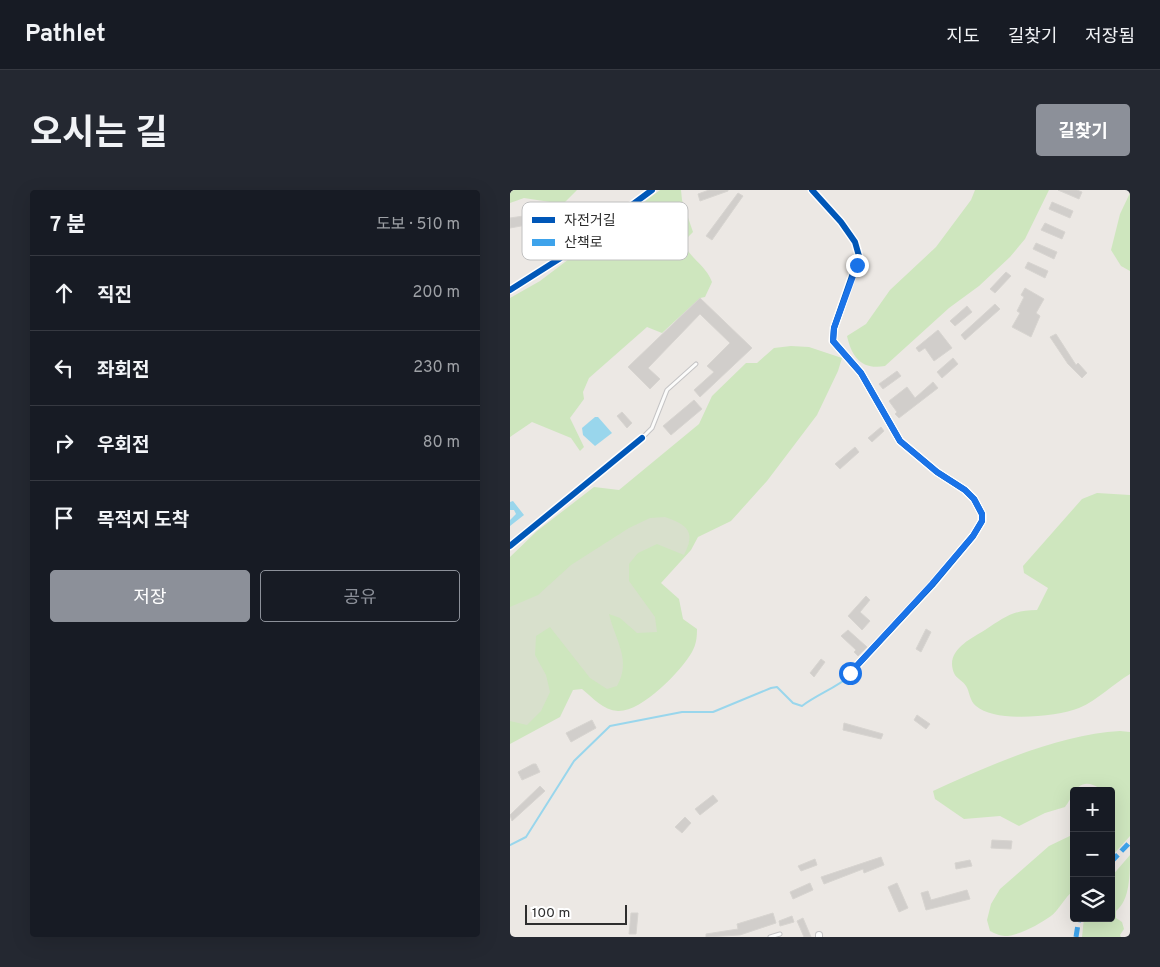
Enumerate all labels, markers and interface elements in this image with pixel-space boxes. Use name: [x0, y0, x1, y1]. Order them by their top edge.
text: Pathlet: [25, 20, 106, 50]
text: 지도: [947, 26, 980, 49]
text: 길찾기: [1008, 26, 1057, 49]
text: 저장됨: [1085, 26, 1135, 49]
button: 길찾기: [1036, 104, 1130, 156]
text: 오시는 길: [30, 113, 168, 157]
legend: [522, 202, 688, 260]
text: 7 분: [50, 212, 86, 239]
text: 자전거길: [564, 213, 616, 230]
text: 도보 · 510 m: [376, 215, 460, 235]
text: 산책로: [564, 235, 603, 252]
route end: [846, 254, 869, 277]
icon: ahead: [50, 279, 78, 307]
text: 200 m: [412, 283, 460, 303]
text: 직진: [97, 284, 132, 308]
icon: left: [50, 354, 78, 382]
text: 230 m: [413, 358, 460, 378]
text: 좌회전: [97, 359, 149, 383]
icon: right: [50, 429, 78, 457]
text: 80 m: [423, 433, 460, 453]
text: 우회전: [97, 434, 149, 458]
icon: arrive: [50, 504, 78, 532]
text: 목적지 도착: [97, 509, 189, 533]
button: 저장: [50, 570, 250, 622]
button: 공유: [260, 570, 460, 622]
route start: [839, 662, 862, 685]
map controls: [1070, 787, 1115, 922]
button: +: [1070, 787, 1115, 832]
button: −: [1070, 832, 1115, 877]
button: layers: [1070, 877, 1115, 922]
scale bar: [525, 902, 628, 925]
text: 100 m: [532, 905, 570, 922]

